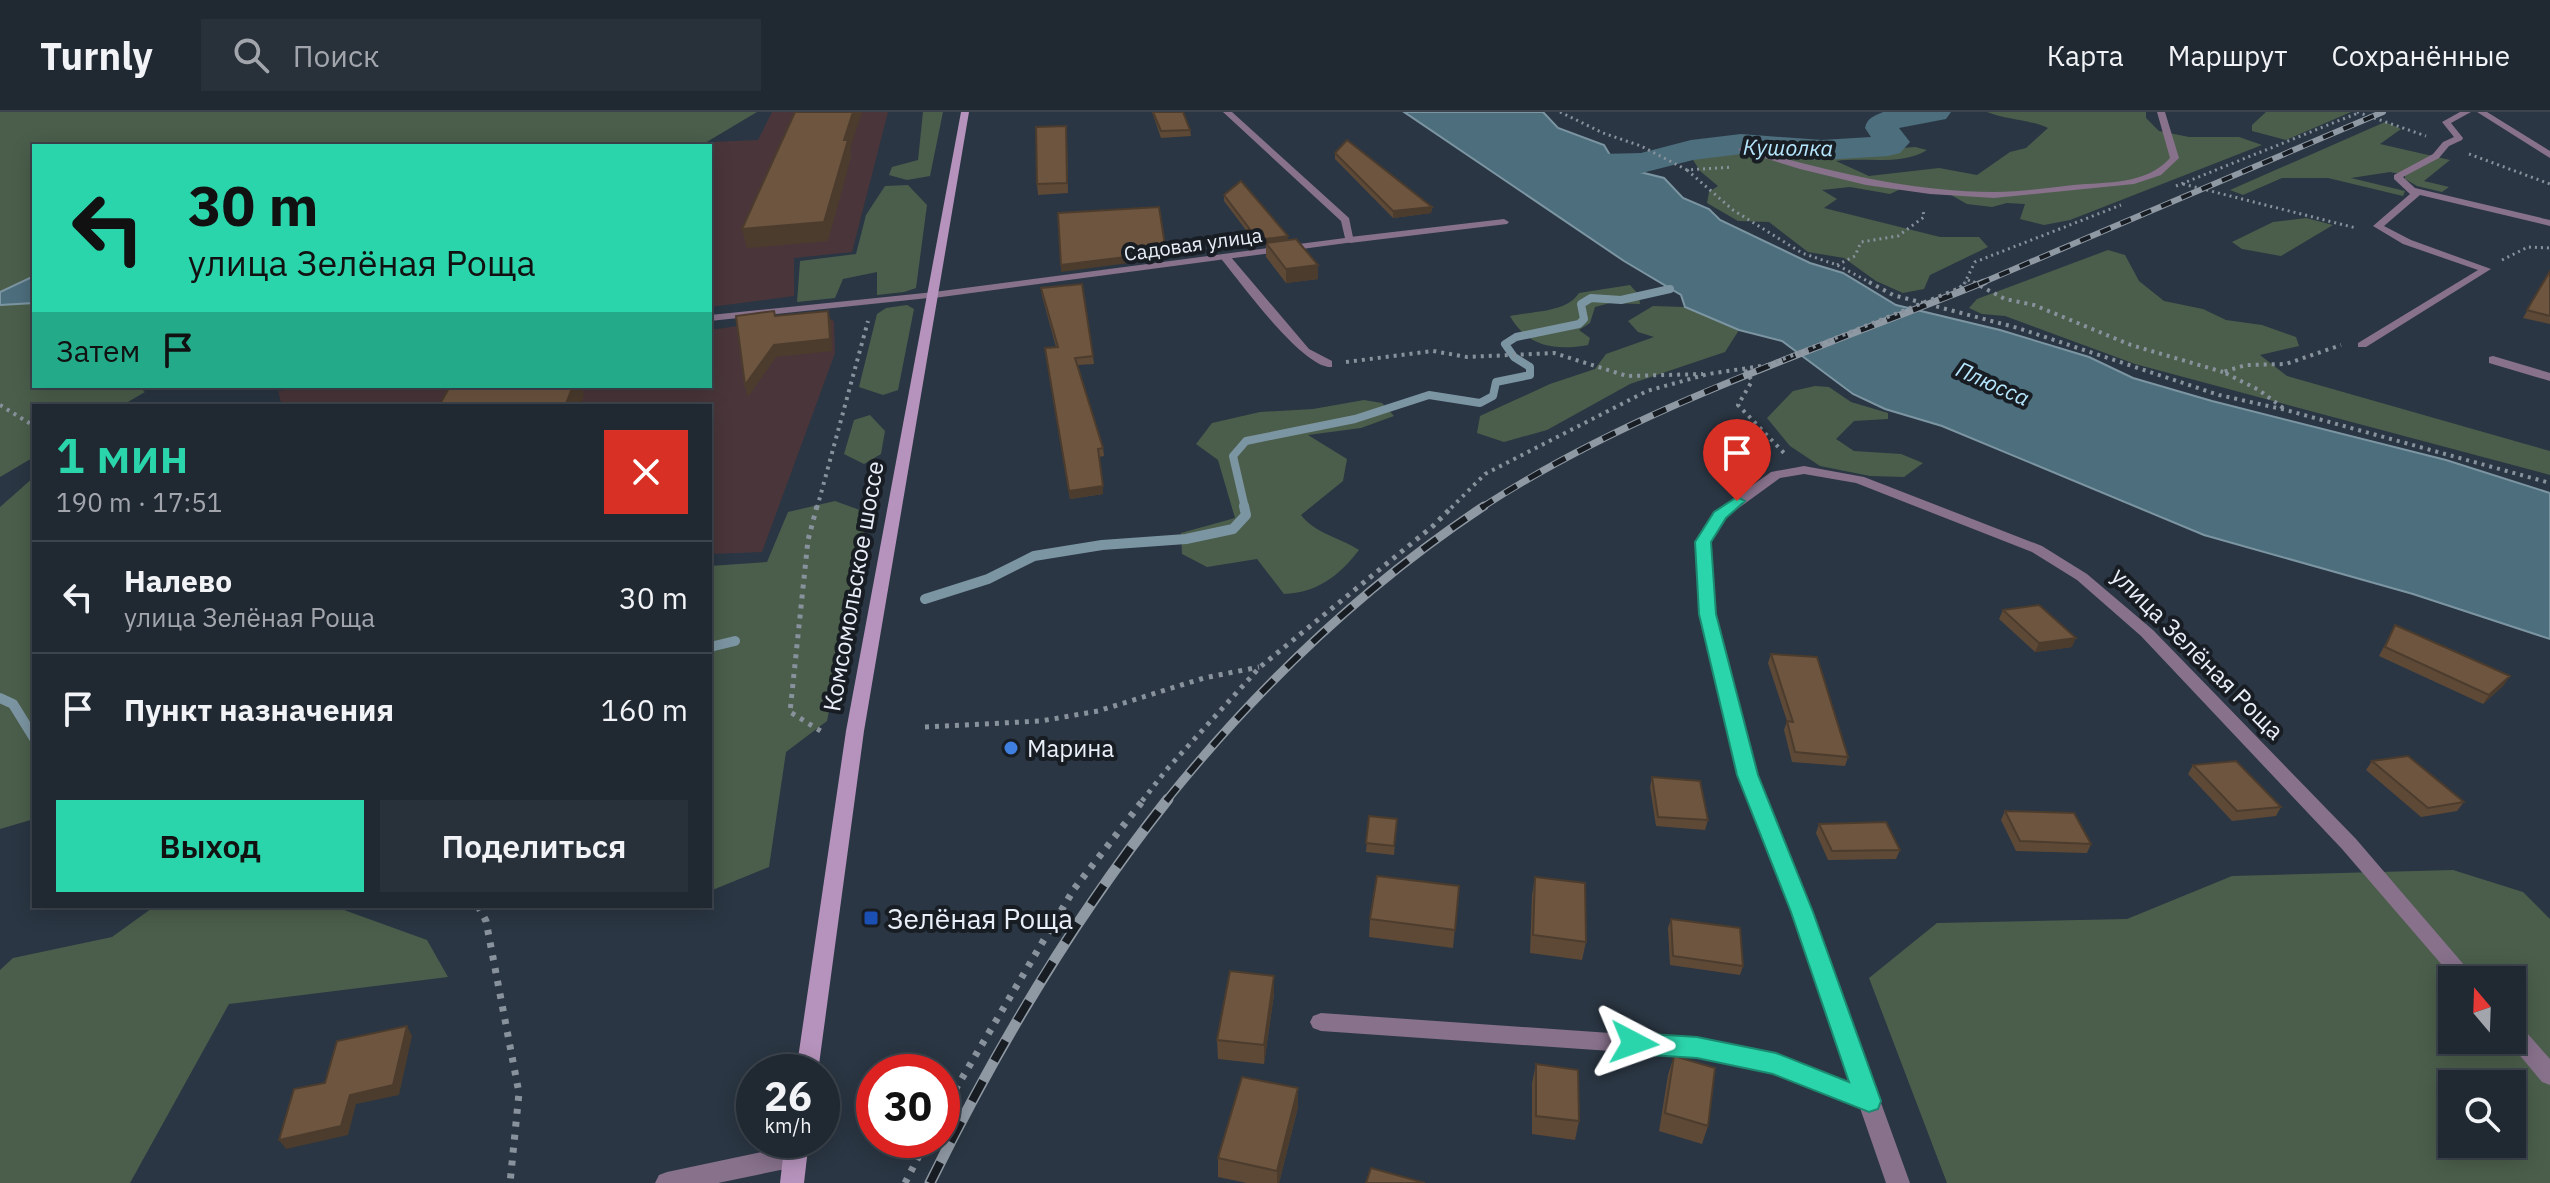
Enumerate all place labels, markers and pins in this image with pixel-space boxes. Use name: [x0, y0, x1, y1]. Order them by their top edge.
pin: [1703, 419, 1771, 501]
place label: Марина: [1027, 732, 1114, 764]
marker: Марина: [1002, 739, 1020, 757]
place label: Зелёная Роща: [887, 900, 1073, 937]
marker: Зелёная Роща: [862, 909, 880, 927]

